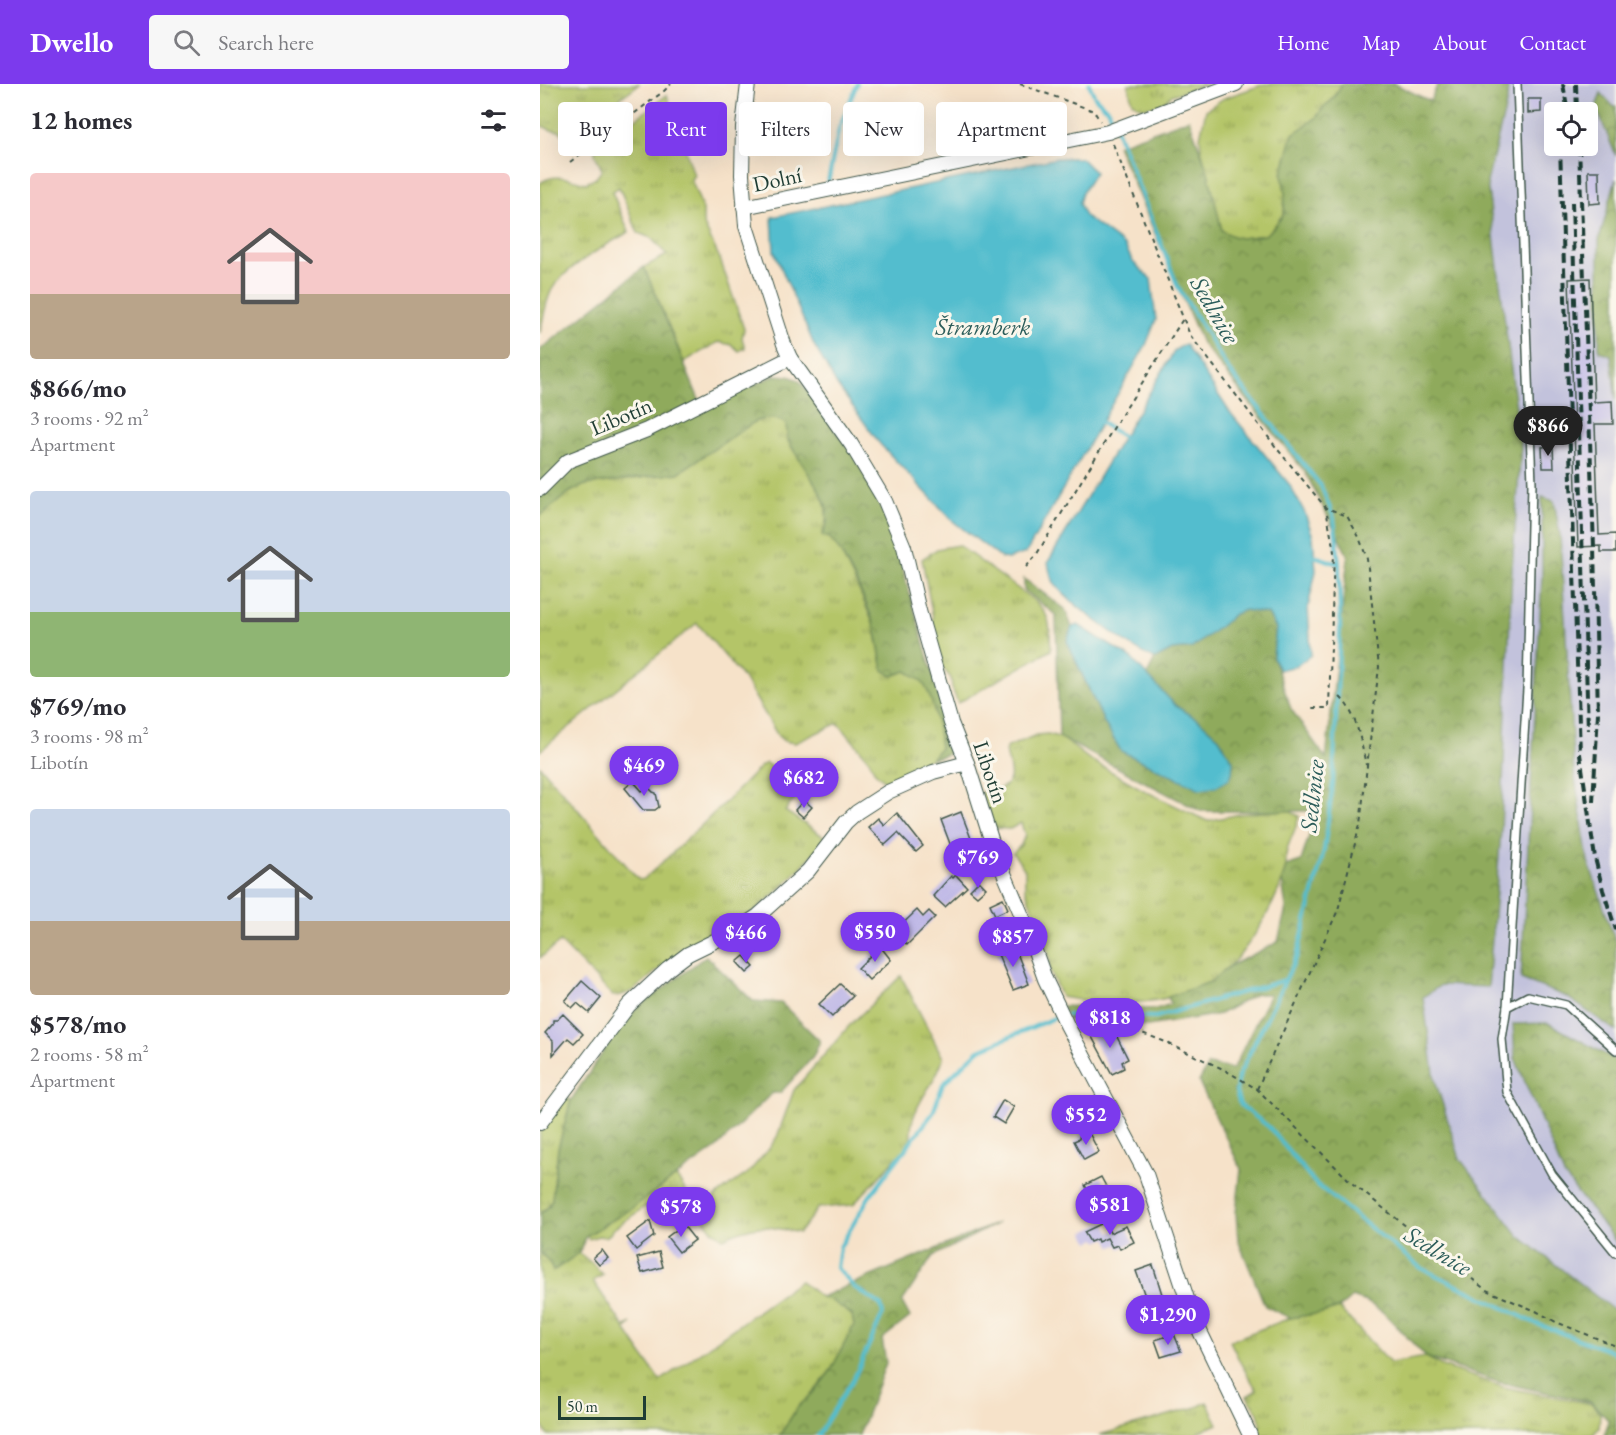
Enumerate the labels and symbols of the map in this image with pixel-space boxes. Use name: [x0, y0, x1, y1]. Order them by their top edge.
street label: Dolní: [750, 160, 805, 199]
water label: Sedlnice: [1183, 270, 1247, 350]
water label: Štramberk: [934, 311, 1031, 342]
street label: Libotín: [586, 390, 657, 442]
pin: $866: [1512, 406, 1584, 457]
street label: Libotín: [966, 737, 1015, 808]
pin: $469: [608, 746, 680, 797]
water label: Sedlnice: [1292, 757, 1331, 835]
pin: $682: [768, 758, 840, 809]
pin: $769: [942, 838, 1014, 889]
pin: $550: [839, 912, 911, 963]
pin: $466: [710, 913, 782, 964]
pin: $857: [977, 917, 1049, 968]
pin: $818: [1074, 998, 1146, 1049]
pin: $552: [1050, 1095, 1122, 1146]
pin: $581: [1074, 1185, 1146, 1236]
pin: $578: [645, 1187, 717, 1238]
water label: Sedlnice: [1398, 1218, 1478, 1283]
pin: $1,290: [1119, 1295, 1217, 1346]
scale bar: [558, 1393, 646, 1420]

